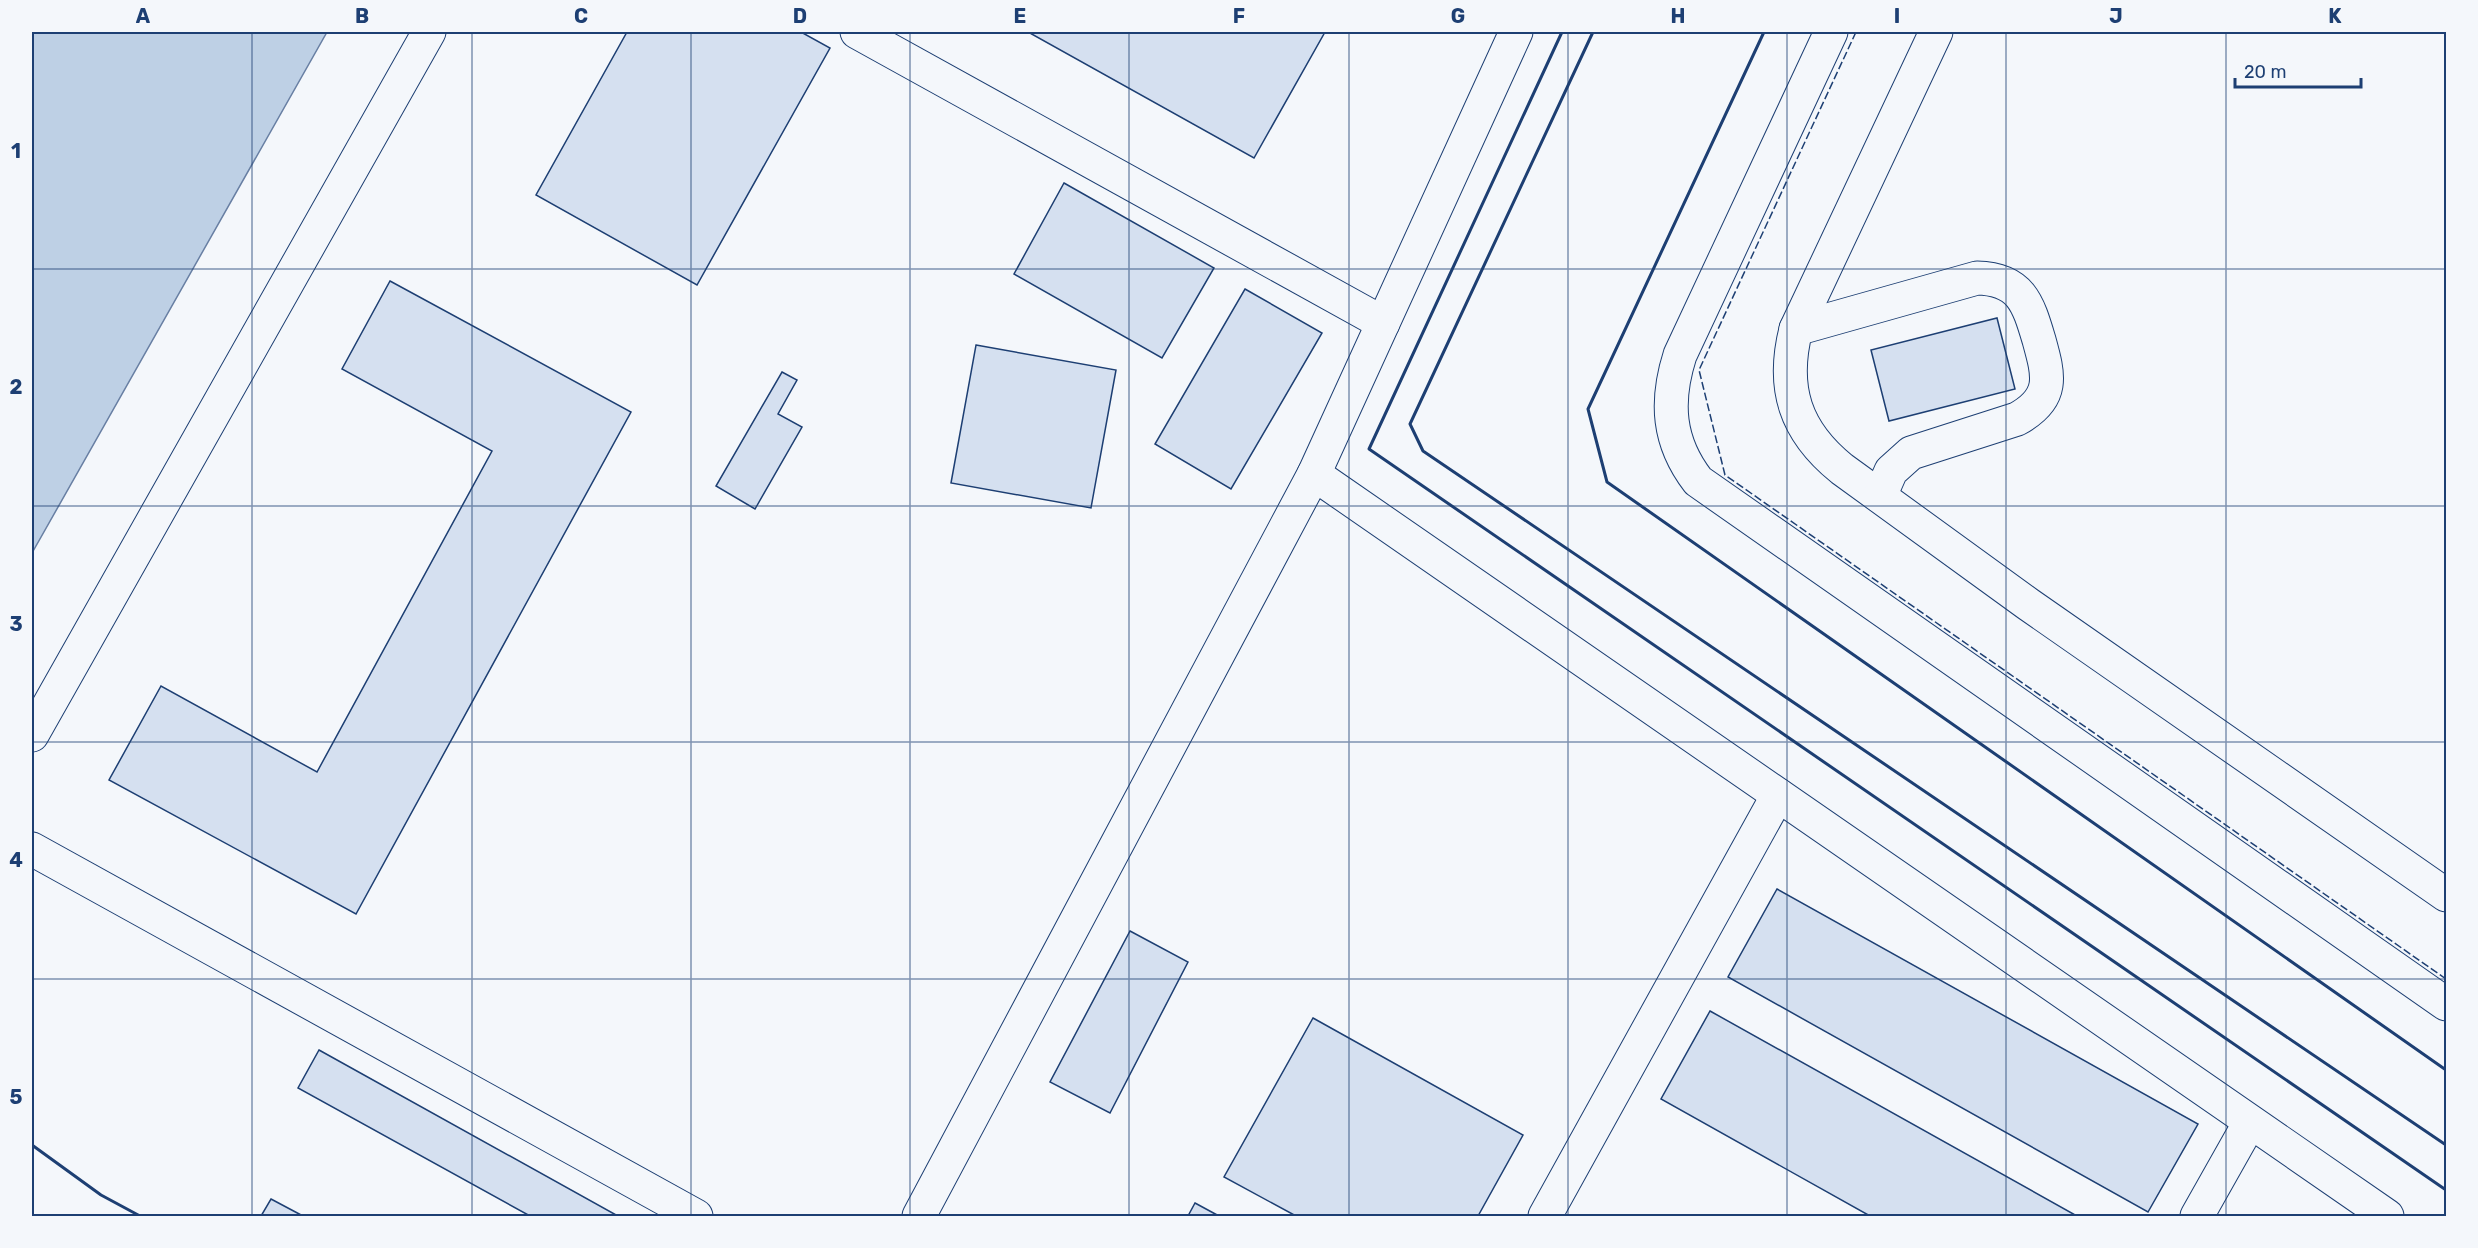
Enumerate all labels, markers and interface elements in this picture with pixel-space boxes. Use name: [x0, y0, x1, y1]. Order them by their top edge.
text: A: [136, 4, 151, 28]
text: B: [355, 4, 369, 28]
text: C: [574, 4, 588, 28]
text: D: [793, 4, 807, 28]
text: E: [1014, 4, 1026, 28]
text: F: [1233, 4, 1245, 28]
text: G: [1451, 4, 1465, 28]
text: H: [1671, 4, 1685, 28]
text: I: [1894, 4, 1900, 28]
text: J: [2109, 4, 2123, 28]
text: K: [2328, 4, 2342, 28]
scale bar: [2235, 51, 2361, 89]
text: 20 m: [2244, 61, 2286, 83]
text: 1: [11, 139, 21, 163]
text: 2: [10, 375, 23, 399]
text: 3: [9, 612, 23, 636]
text: 4: [9, 848, 23, 872]
text: 5: [10, 1085, 23, 1109]

